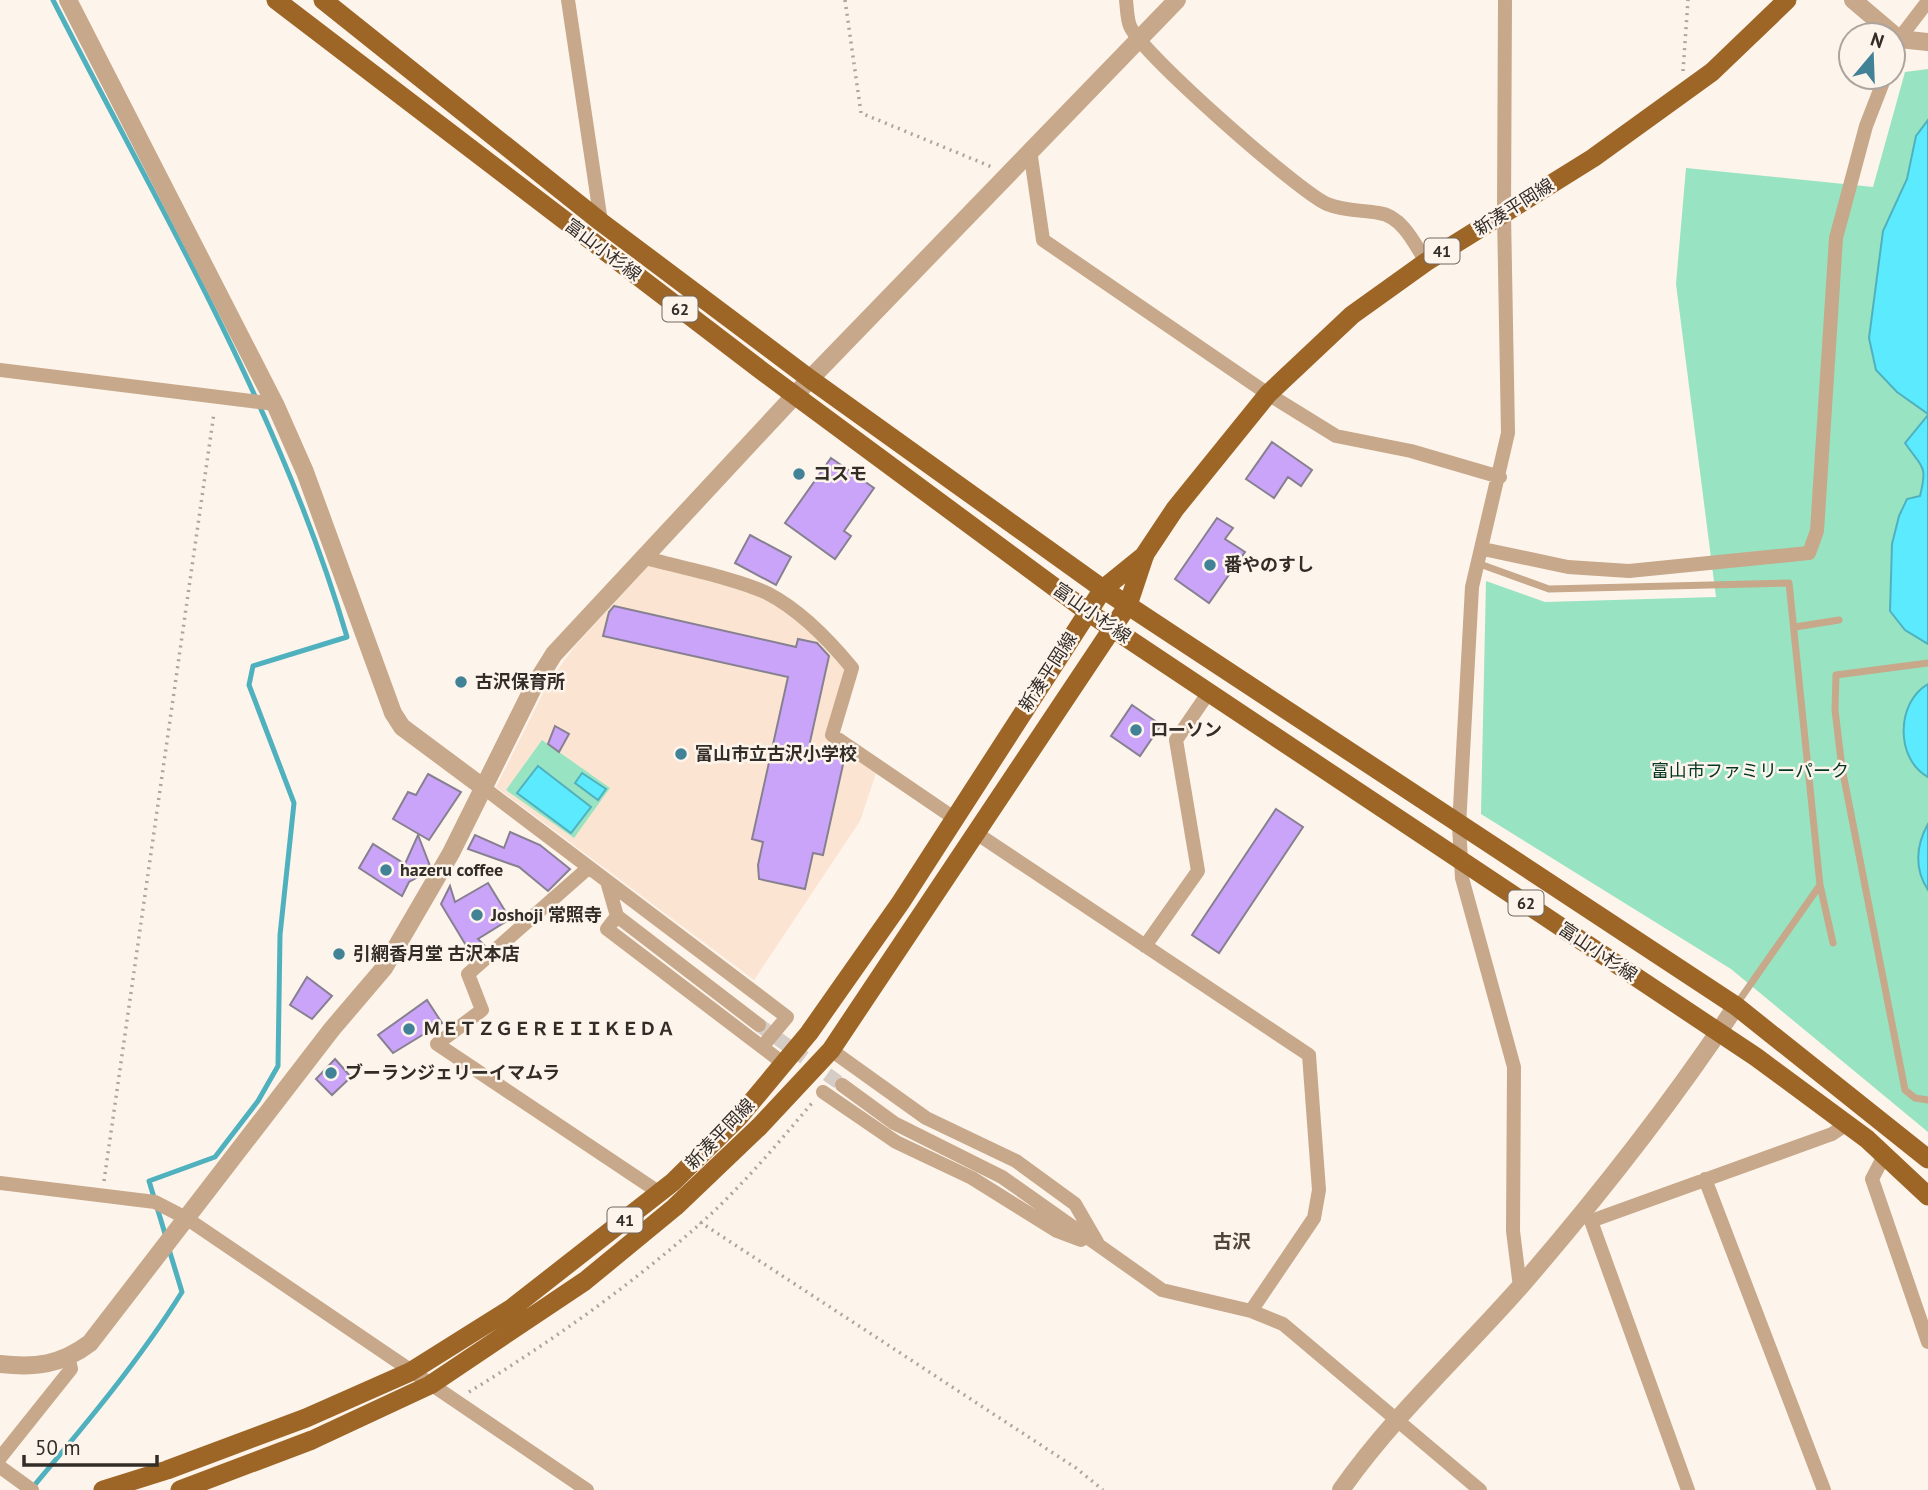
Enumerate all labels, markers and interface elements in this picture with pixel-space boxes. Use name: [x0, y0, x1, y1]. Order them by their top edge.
north arrow: [1837, 21, 1907, 91]
text: N: [1868, 27, 1887, 53]
street label: 新湊平岡線: [1469, 173, 1558, 240]
street label: 富山小杉線: [560, 213, 646, 286]
road number: 41: [1424, 238, 1460, 264]
road number: 62: [662, 296, 698, 322]
place label: コスモ: [813, 462, 867, 485]
marker: コスモ: [791, 466, 807, 482]
place label: 番やのすし: [1224, 553, 1314, 576]
marker: 番やのすし: [1202, 557, 1218, 573]
street label: 富山小杉線: [1049, 577, 1136, 648]
street label: 新湊平岡線: [1013, 628, 1082, 716]
place label: 古沢保育所: [475, 670, 565, 693]
marker: 古沢保育所: [453, 674, 469, 690]
place label: ローソン: [1150, 718, 1222, 741]
marker: ローソン: [1128, 722, 1144, 738]
place label: 富山市立古沢小学校: [695, 742, 857, 765]
marker: 富山市立古沢小学校: [673, 746, 689, 762]
park label: 富山市ファミリーパーク: [1651, 759, 1849, 782]
place label: hazeru coffee: [400, 858, 503, 881]
marker: hazeru coffee: [378, 862, 394, 878]
road number: 62: [1508, 890, 1544, 916]
place label: Joshoji 常照寺: [490, 903, 602, 926]
marker: Joshoji 常照寺: [469, 907, 485, 923]
street label: 富山小杉線: [1555, 917, 1642, 986]
place label: 引網香月堂 古沢本店: [353, 942, 520, 965]
marker: 引網香月堂 古沢本店: [331, 946, 347, 962]
place label: ＭＥＴＺＧＥＲＥＩＩＫＥＤＡ: [423, 1017, 675, 1040]
marker: ＭＥＴＺＧＥＲＥＩＩＫＥＤＡ: [401, 1021, 417, 1037]
place label: ブーランジェリーイマムラ: [345, 1061, 560, 1084]
marker: ブーランジェリーイマムラ: [323, 1065, 339, 1081]
street label: 新湊平岡線: [680, 1093, 759, 1174]
road number: 41: [608, 1208, 642, 1232]
district label: 古沢: [1213, 1229, 1251, 1253]
scale bar: [24, 1424, 158, 1468]
text: 50 m: [35, 1434, 81, 1461]

